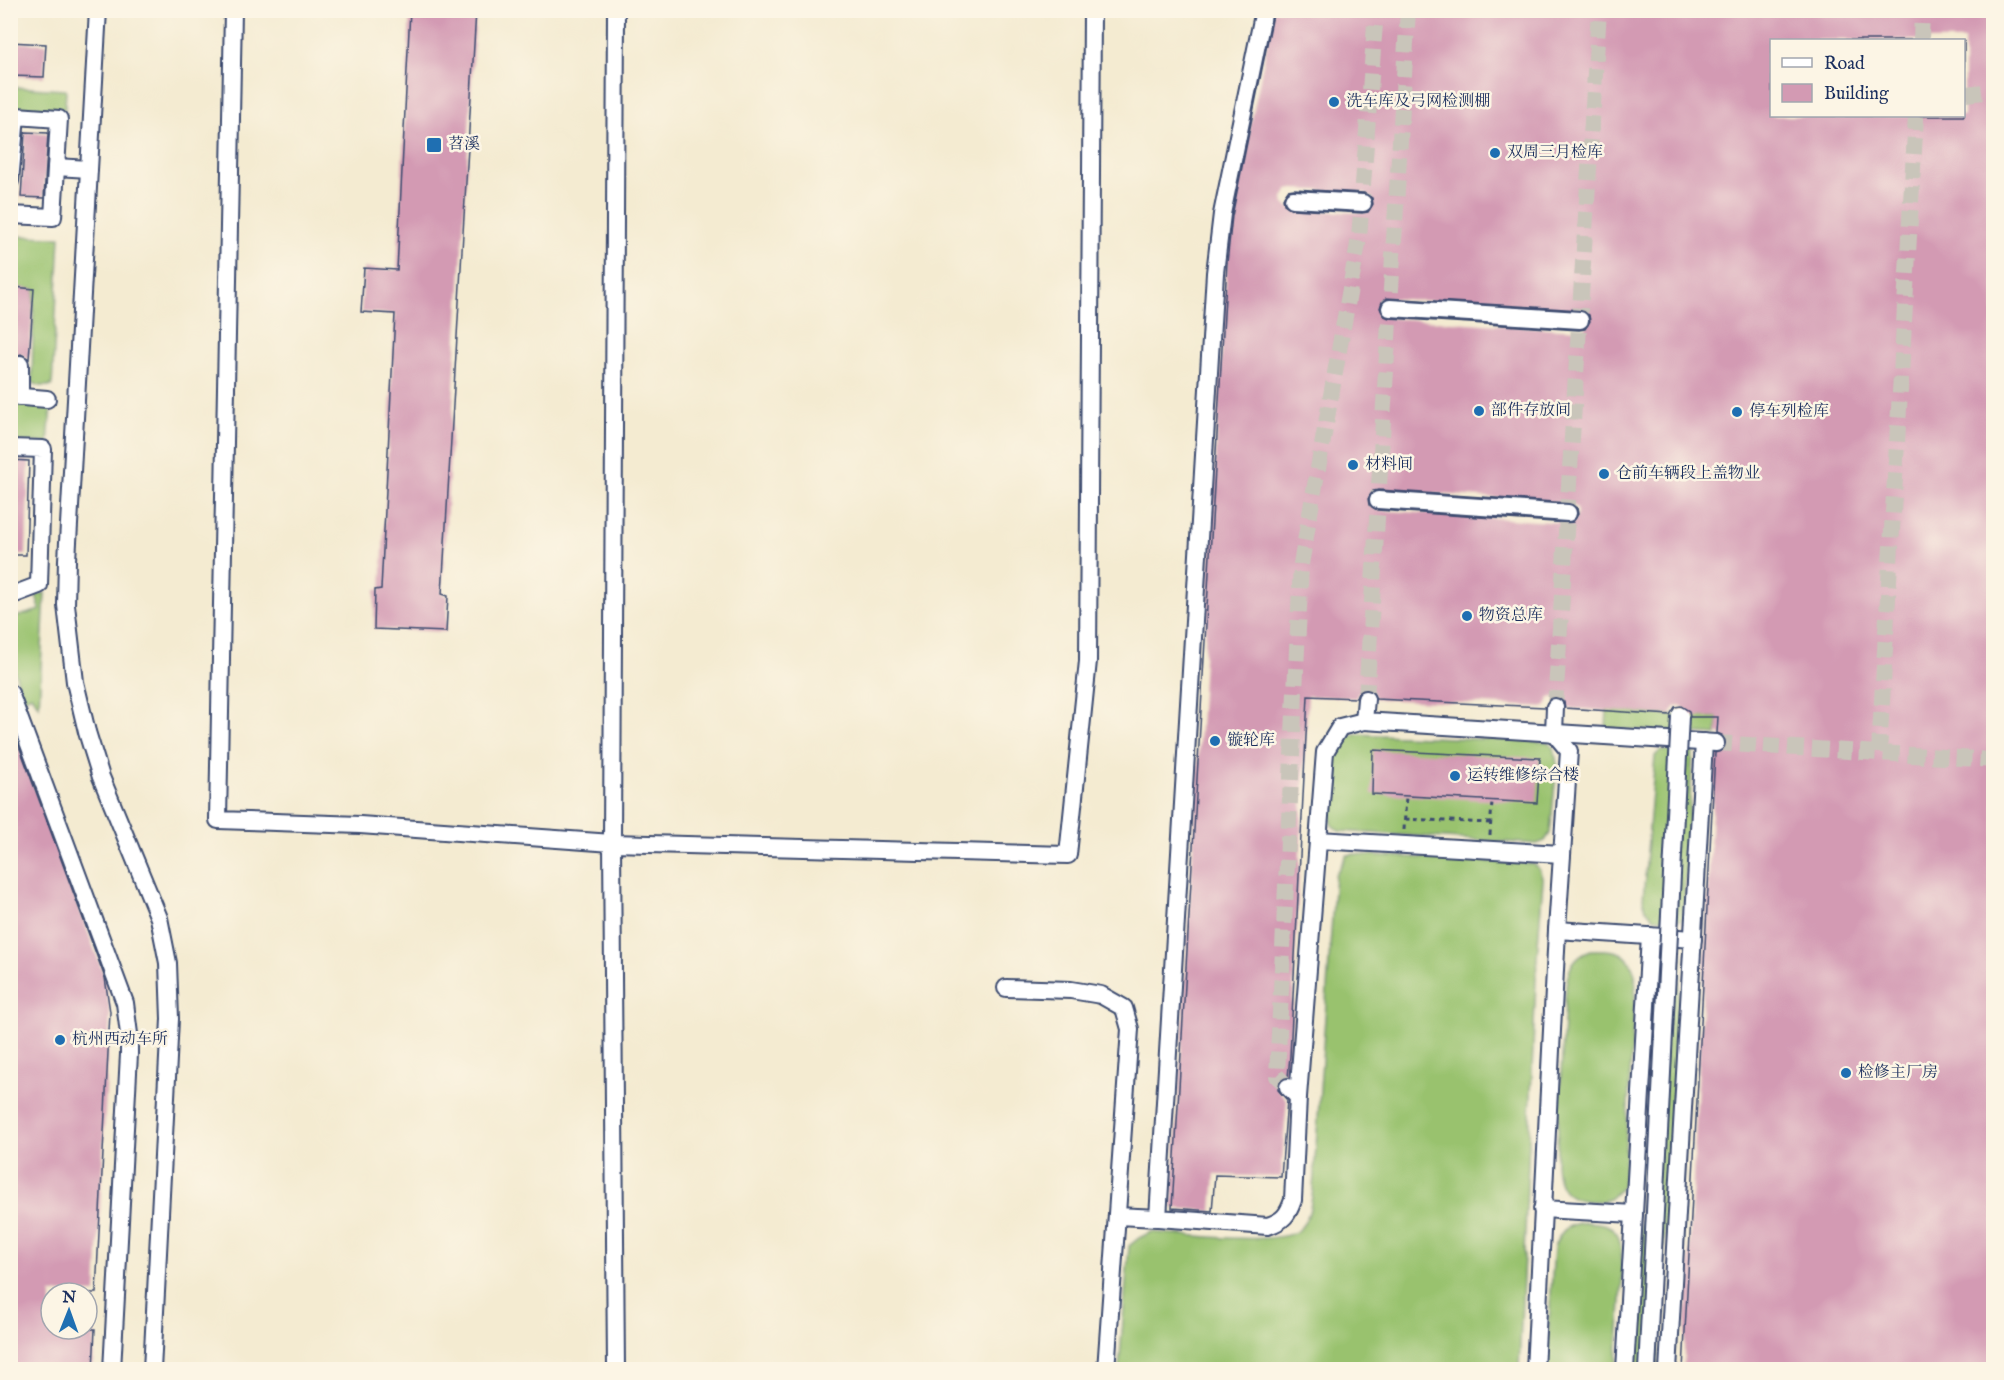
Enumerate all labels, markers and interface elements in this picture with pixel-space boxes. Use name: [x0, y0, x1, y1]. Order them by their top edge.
legend: [1770, 39, 1965, 117]
text: Road: [1824, 53, 1865, 76]
text: Building: [1824, 83, 1889, 106]
place label: 洗车库及弓网检测棚: [1346, 92, 1490, 112]
marker: 洗车库及弓网检测棚: [1327, 95, 1341, 109]
place label: 苕溪: [448, 135, 480, 155]
marker: 苕溪: [425, 136, 443, 154]
place label: 双周三月检库: [1507, 143, 1603, 163]
marker: 双周三月检库: [1488, 146, 1502, 160]
place label: 部件存放间: [1491, 401, 1571, 421]
place label: 停车列检库: [1749, 402, 1829, 422]
marker: 部件存放间: [1472, 404, 1486, 418]
marker: 停车列检库: [1730, 405, 1744, 419]
place label: 材料间: [1365, 455, 1413, 475]
marker: 材料间: [1346, 458, 1360, 472]
place label: 仓前车辆段上盖物业: [1616, 464, 1760, 484]
marker: 仓前车辆段上盖物业: [1597, 467, 1611, 481]
place label: 物资总库: [1479, 606, 1543, 626]
marker: 物资总库: [1460, 609, 1474, 623]
place label: 镟轮库: [1227, 731, 1275, 751]
marker: 镟轮库: [1208, 734, 1222, 748]
place label: 运转维修综合楼: [1467, 766, 1579, 786]
marker: 运转维修综合楼: [1448, 769, 1462, 783]
place label: 杭州西动车所: [72, 1030, 168, 1050]
marker: 杭州西动车所: [53, 1033, 67, 1047]
place label: 检修主厂房: [1858, 1063, 1938, 1083]
marker: 检修主厂房: [1839, 1066, 1853, 1080]
north arrow: [39, 1281, 99, 1341]
text: N: [61, 1288, 76, 1308]

